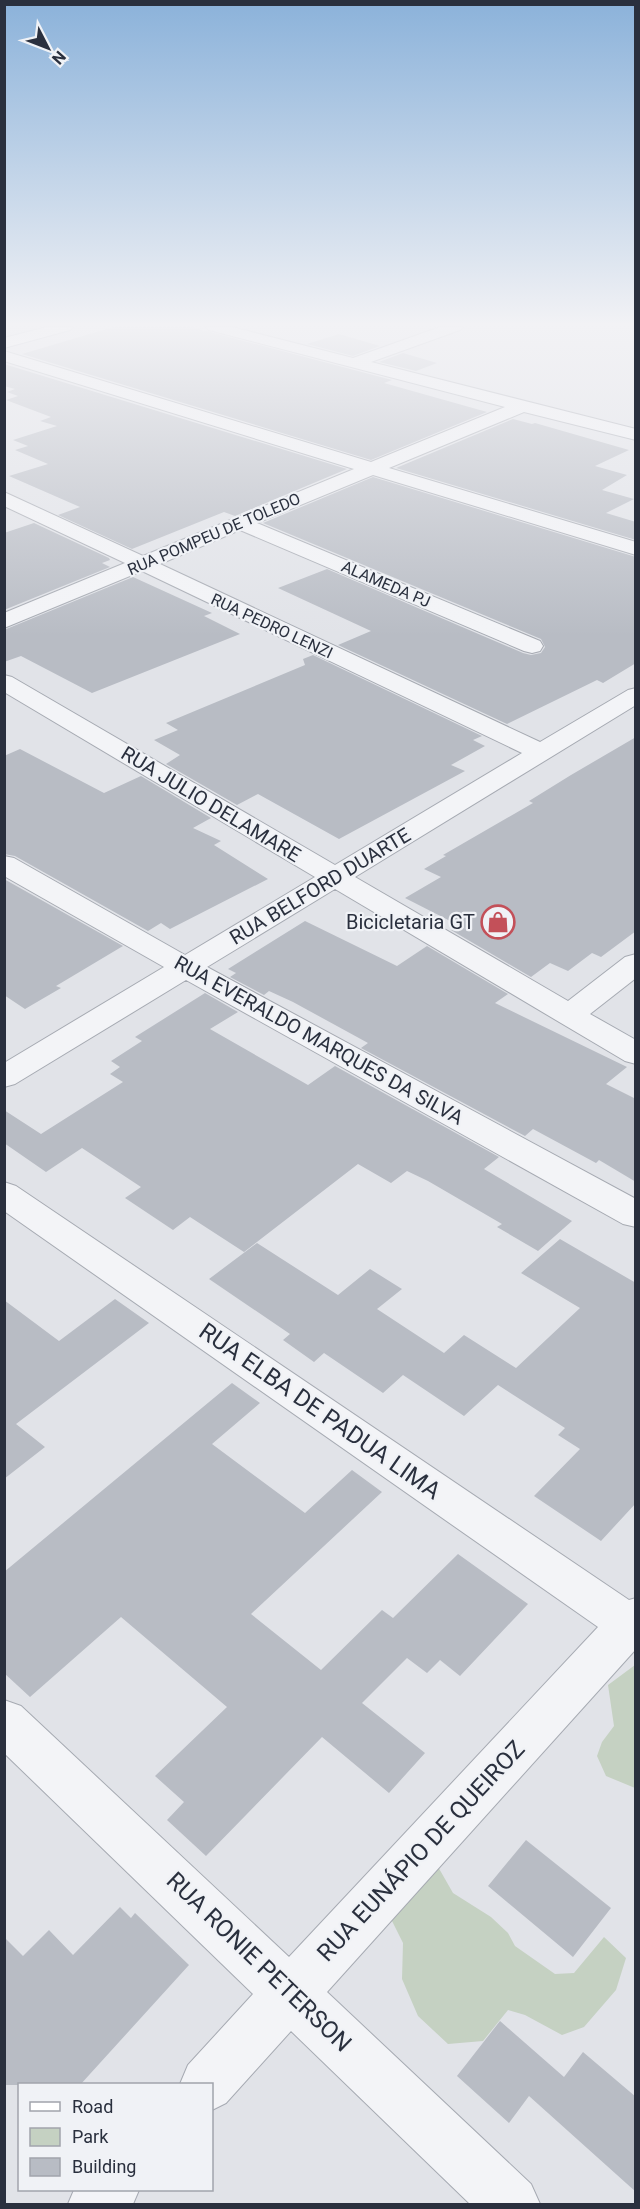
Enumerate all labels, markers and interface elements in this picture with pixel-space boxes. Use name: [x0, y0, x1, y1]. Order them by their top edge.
north arrow: [18, 18, 78, 78]
text: N: [48, 47, 70, 68]
street label: RUA POMPEU DE TOLEDO: [125, 489, 303, 579]
street label: ALAMEDA PJ: [339, 557, 433, 611]
street label: RUA PEDRO LENZI: [208, 589, 336, 663]
street label: RUA JULIO DELAMARE: [117, 741, 305, 867]
street label: RUA BELFORD DUARTE: [225, 822, 415, 950]
shop icon: Bicicletaria GT: [480, 904, 516, 940]
place label: Bicicletaria GT: [346, 910, 475, 934]
street label: RUA EVERALDO MARQUES DA SILVA: [170, 950, 468, 1130]
street label: RUA ELBA DE PADUA LIMA: [194, 1317, 446, 1505]
street label: RUA EUNÁPIO DE QUEIROZ: [312, 1735, 530, 1967]
street label: RUA RONIE PETERSON: [161, 1867, 357, 2057]
legend: [18, 2083, 213, 2191]
text: Road: [72, 2096, 113, 2117]
text: Park: [72, 2126, 109, 2147]
text: Building: [72, 2156, 136, 2177]

